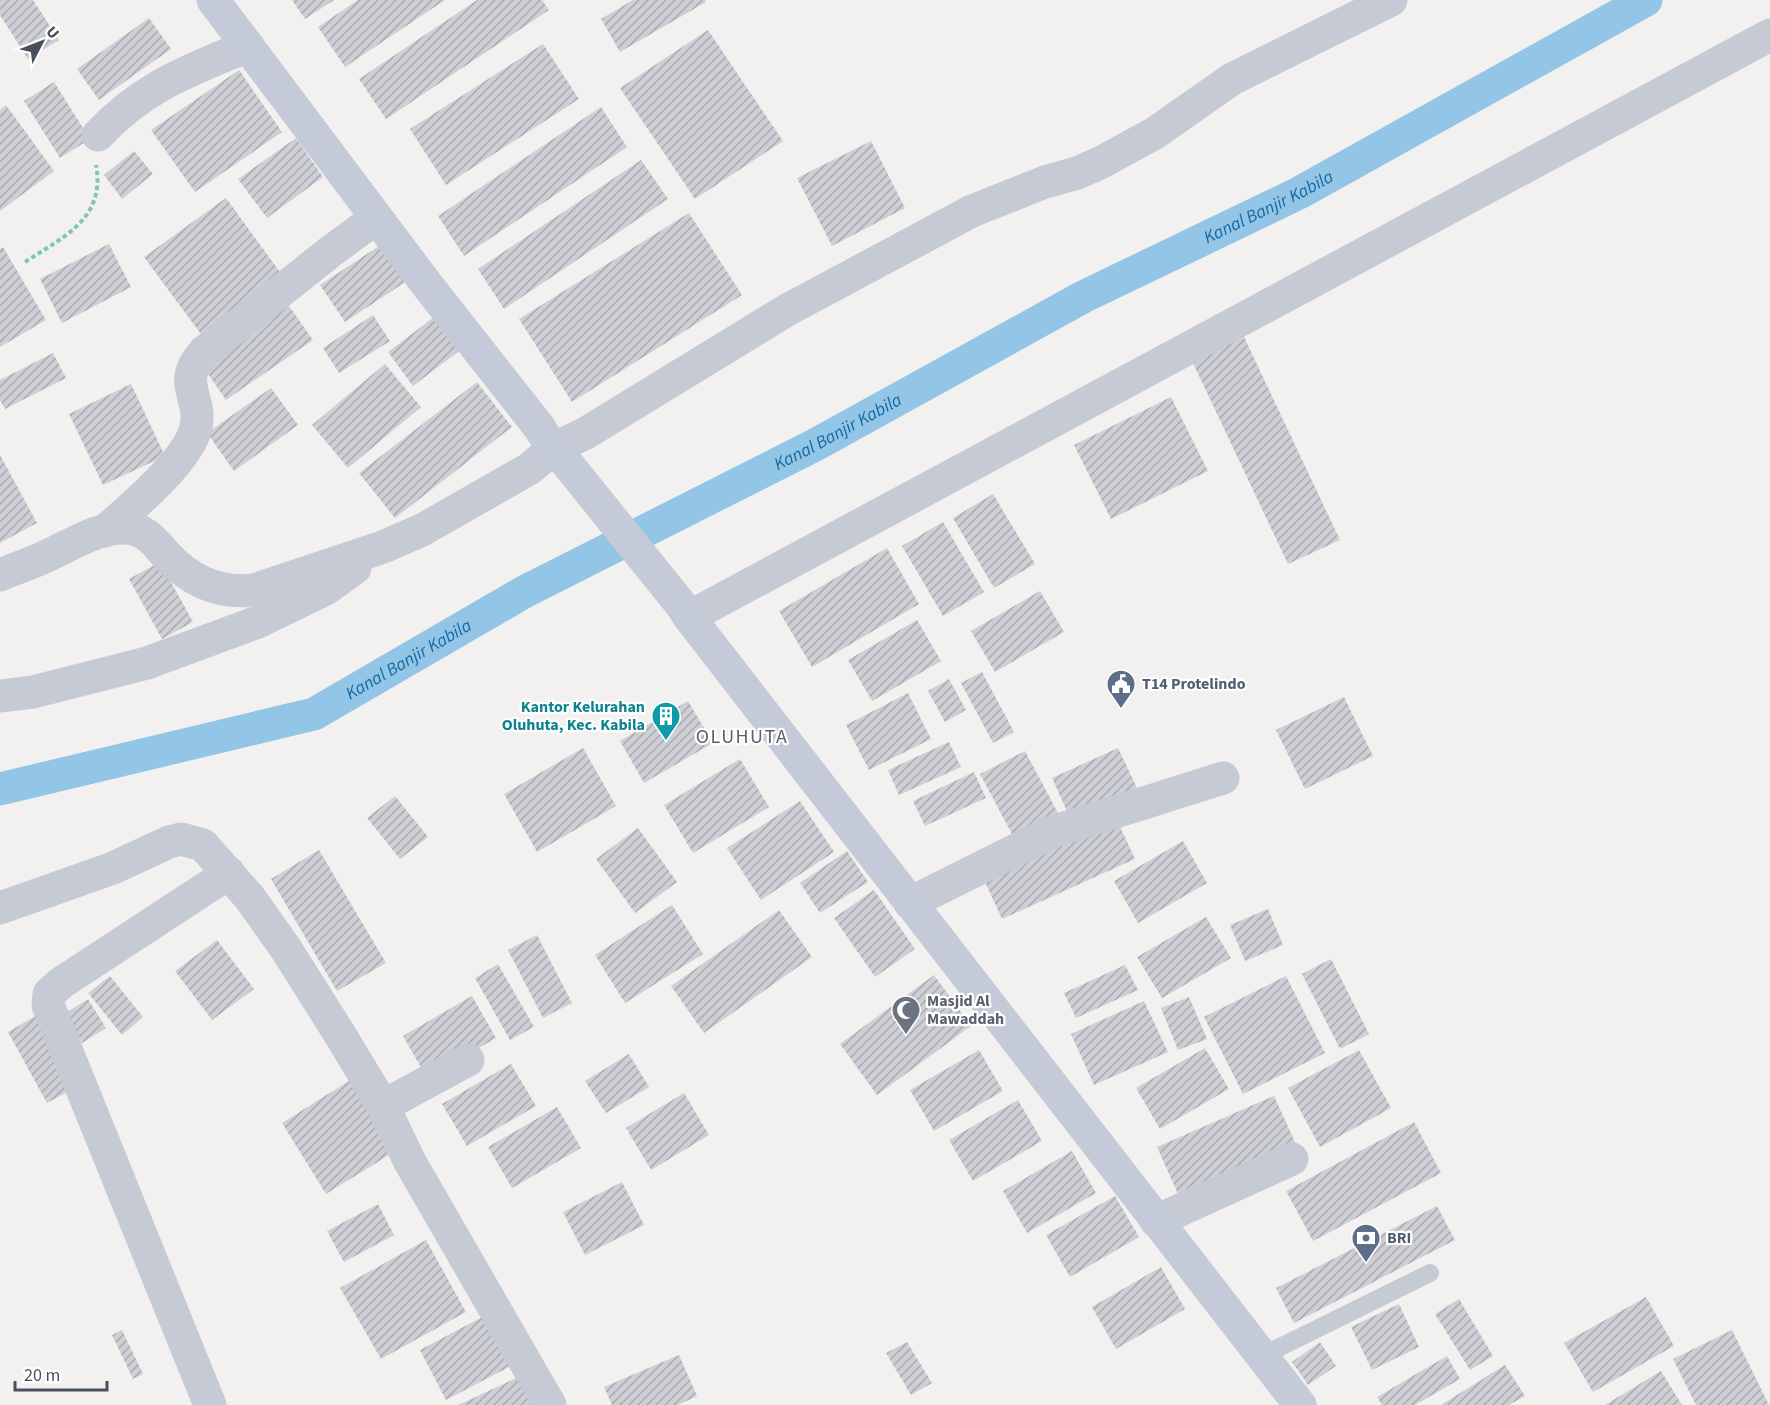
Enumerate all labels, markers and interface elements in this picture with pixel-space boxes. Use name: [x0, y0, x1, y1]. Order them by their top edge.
north arrow: [12, 12, 72, 72]
text: U: [41, 21, 64, 44]
water label: Kanal Banjir Kabila: [1199, 164, 1338, 250]
water label: Kanal Banjir Kabila: [769, 387, 906, 476]
water label: Kanal Banjir Kabila: [341, 613, 476, 706]
public building icon: T14 Protelindo: [1105, 668, 1137, 710]
place label: T14 Protelindo: [1142, 673, 1246, 695]
place label: Kantor Kelurahan Oluhuta, Kec. Kabila: [502, 696, 645, 736]
building icon: Kantor Kelurahan Oluhuta, Kec. Kabila: [650, 700, 682, 742]
district label: OLUHUTA: [696, 723, 788, 751]
place label: Masjid Al Mawaddah: [927, 990, 1004, 1030]
mosque icon: Masjid Al Mawaddah: [890, 994, 922, 1036]
bank icon: BRI: [1350, 1222, 1382, 1264]
place label: BRI: [1387, 1227, 1411, 1249]
scale bar: [15, 1354, 106, 1392]
text: 20 m: [24, 1363, 60, 1388]

